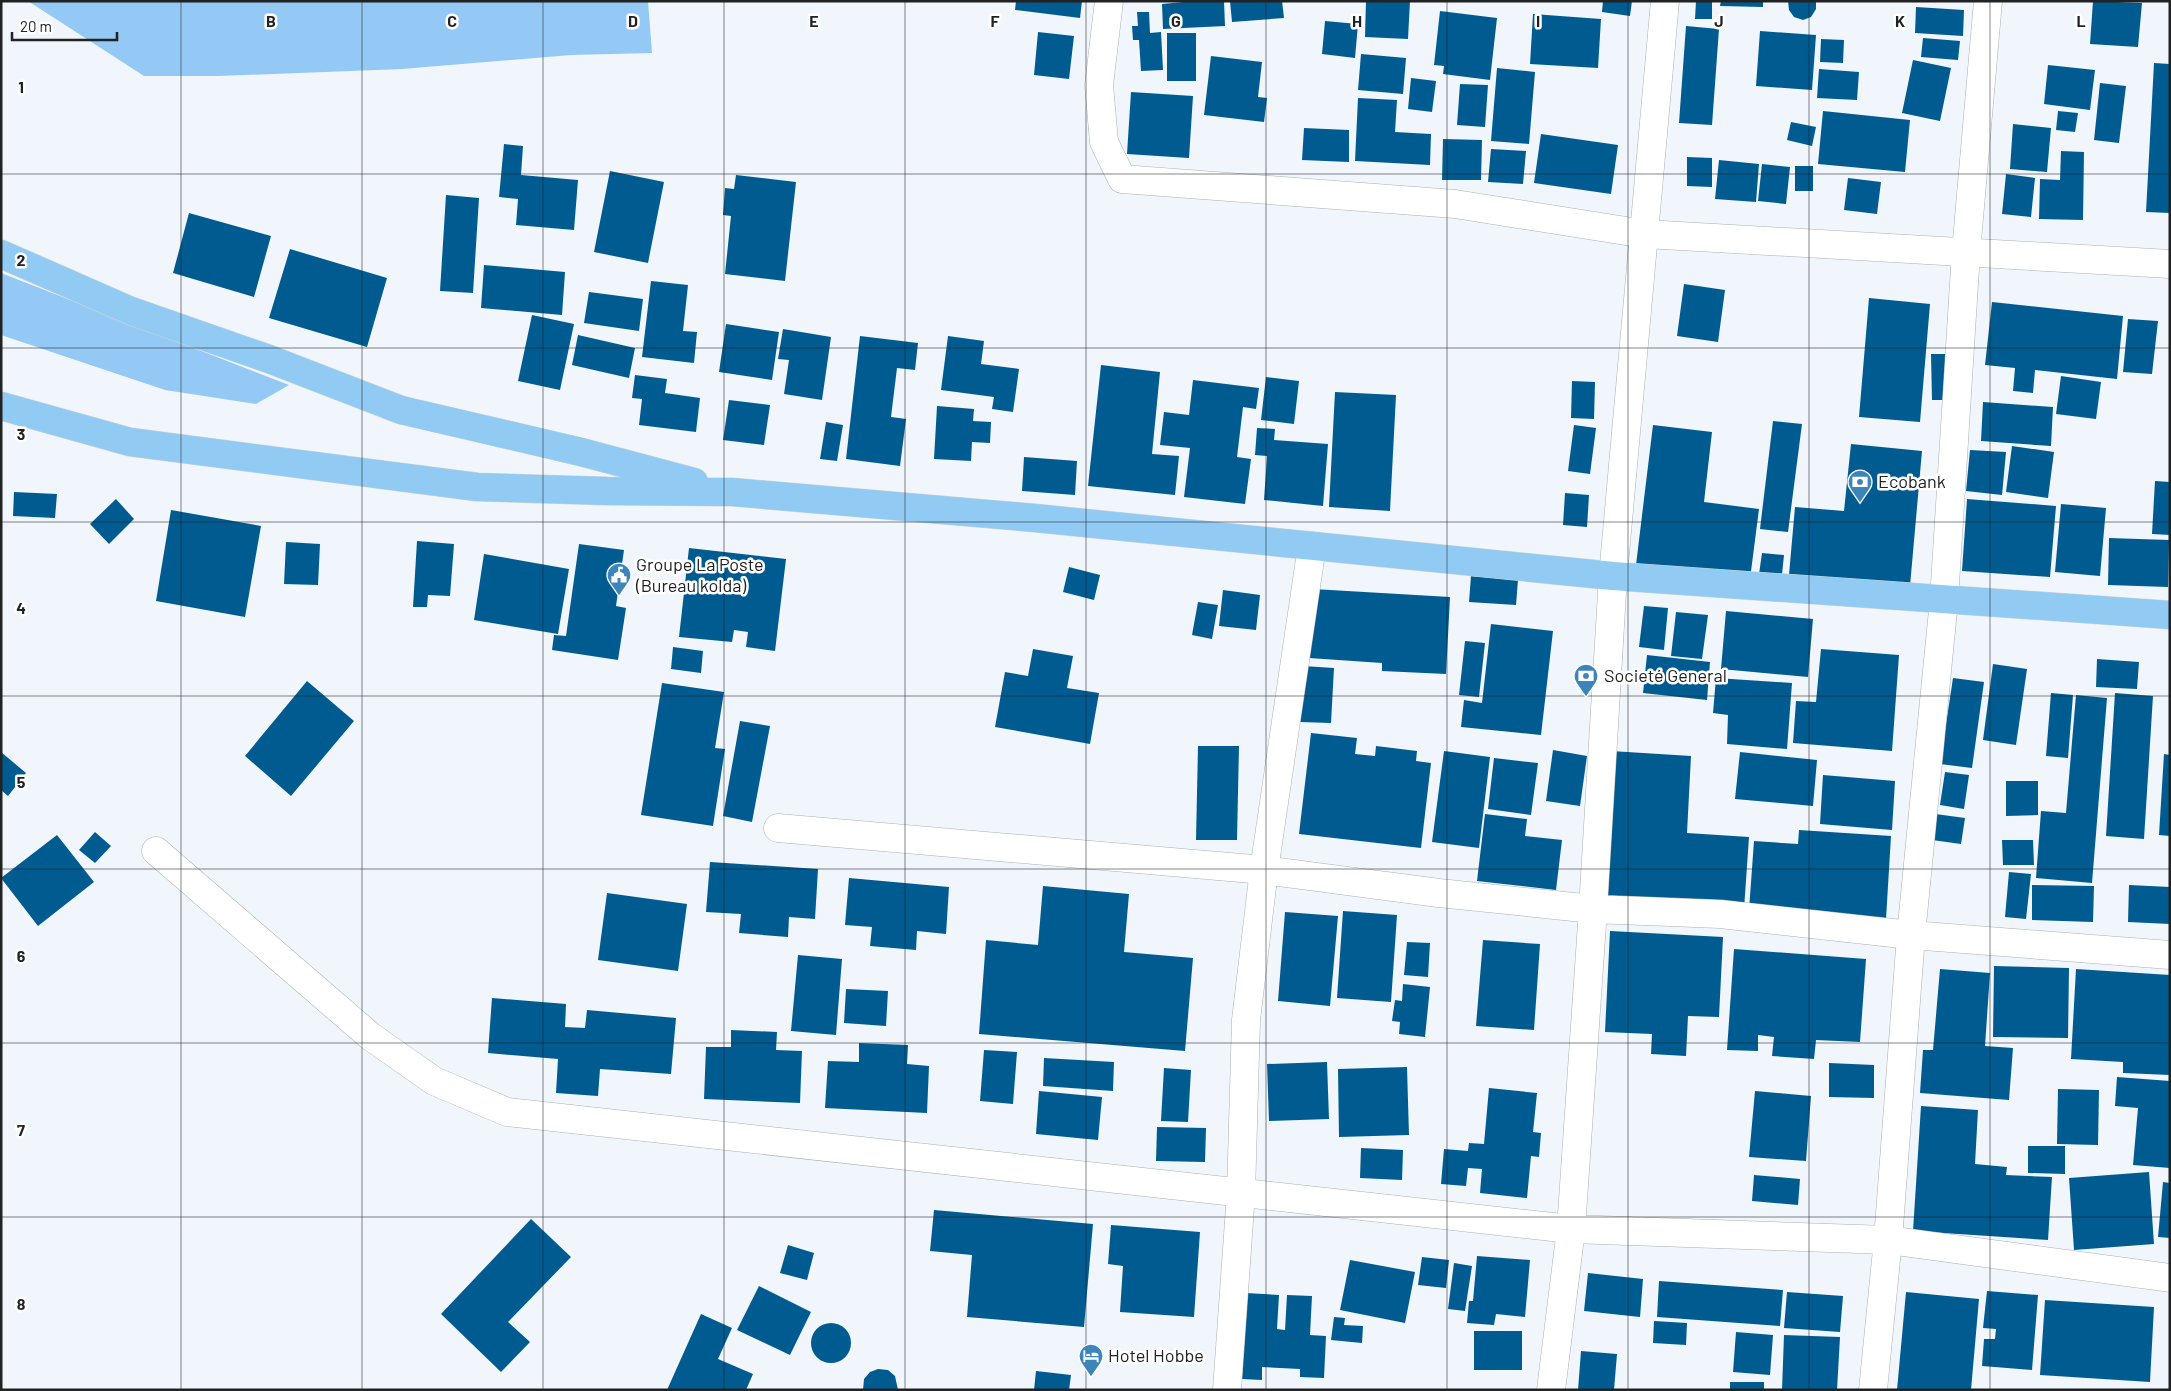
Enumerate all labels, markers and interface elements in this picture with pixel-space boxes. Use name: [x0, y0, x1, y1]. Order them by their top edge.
scale bar: [12, 10, 118, 42]
text: B: [266, 11, 276, 30]
text: C: [447, 11, 457, 30]
text: D: [628, 11, 638, 30]
text: E: [809, 11, 819, 30]
text: F: [991, 11, 1000, 30]
text: G: [1171, 11, 1181, 30]
text: H: [1352, 11, 1362, 30]
text: I: [1536, 11, 1540, 30]
text: J: [1714, 11, 1724, 30]
text: K: [1895, 11, 1905, 30]
text: L: [2076, 11, 2086, 30]
text: 20 m: [20, 17, 52, 35]
text: 1: [18, 77, 24, 96]
text: 2: [17, 250, 26, 269]
text: 3: [17, 424, 25, 443]
bank icon: Ecobank: [1847, 469, 1873, 503]
place label: Ecobank: [1878, 470, 1946, 492]
place label: Groupe La Poste (Bureau kolda): [635, 553, 764, 596]
public building icon: Groupe La Poste (Bureau kolda): [606, 562, 632, 596]
text: 4: [16, 598, 26, 617]
bank icon: Societé General: [1573, 663, 1599, 697]
place label: Societé General: [1604, 664, 1727, 686]
text: 5: [17, 772, 26, 791]
text: 6: [17, 946, 26, 965]
text: 7: [17, 1120, 25, 1139]
text: 8: [17, 1294, 26, 1313]
hotel icon: Hotel Hobbe: [1078, 1343, 1104, 1377]
place label: Hotel Hobbe: [1108, 1344, 1204, 1366]

